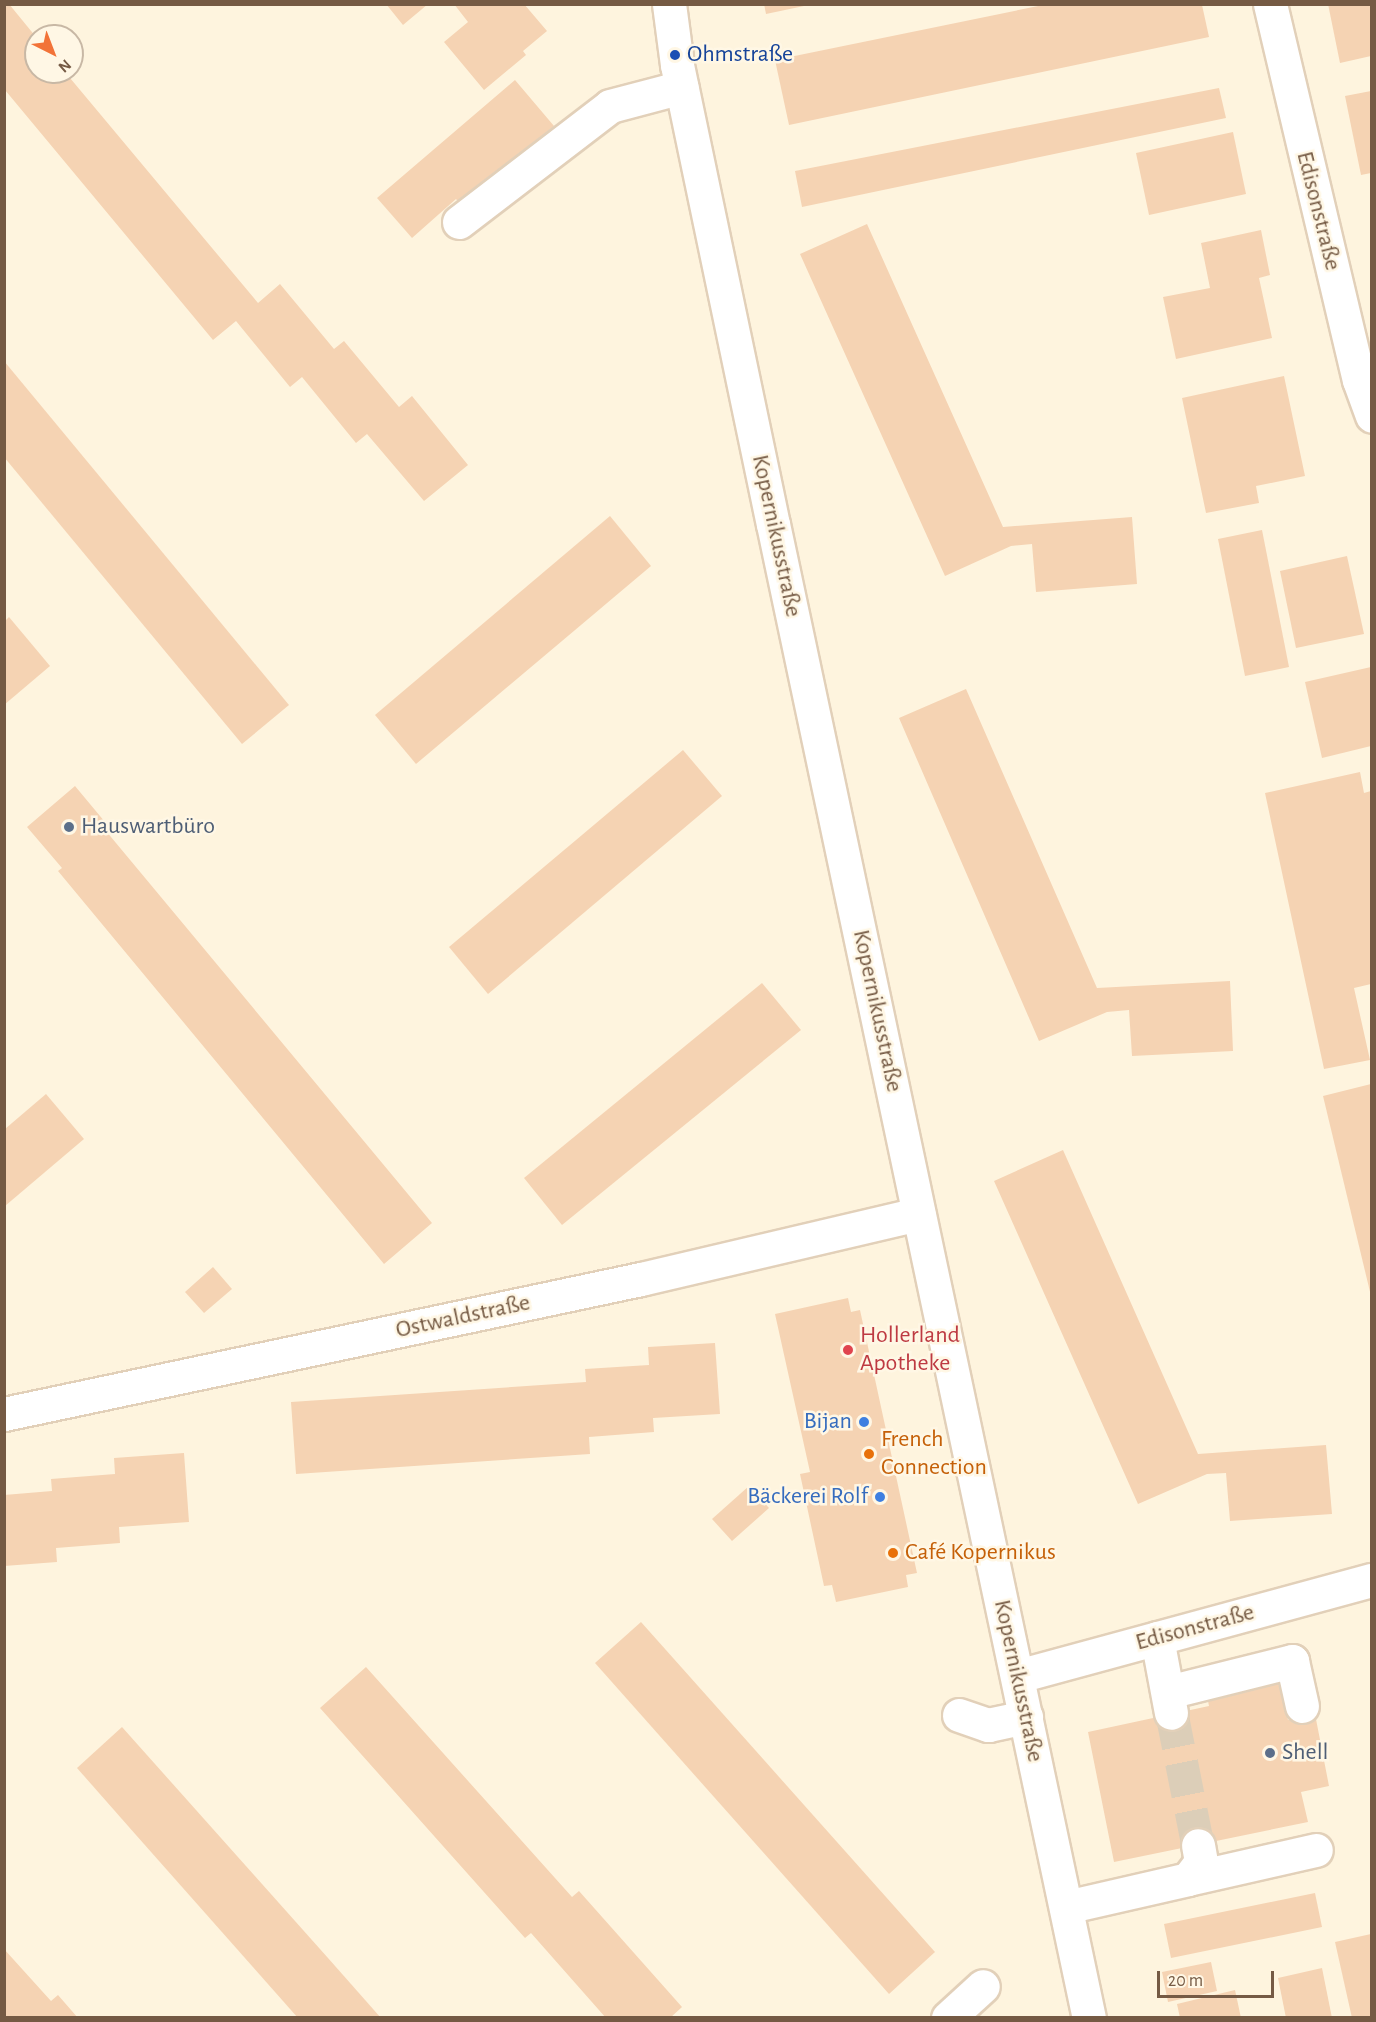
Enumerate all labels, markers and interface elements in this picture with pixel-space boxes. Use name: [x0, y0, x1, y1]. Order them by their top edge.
north arrow: [24, 24, 84, 84]
place label: Ohmstraße: [687, 41, 793, 69]
marker: Ohmstraße: [668, 48, 682, 62]
text: N: [55, 56, 74, 76]
street label: Edisonstraße: [1289, 149, 1347, 273]
street label: Kopernikusstraße: [745, 452, 807, 620]
place label: Hauswartbüro: [81, 813, 215, 841]
marker: Hauswartbüro: [62, 820, 76, 834]
street label: Kopernikusstraße: [846, 927, 908, 1095]
street label: Ostwaldstraße: [393, 1289, 533, 1345]
place label: Hollerland Apotheke: [860, 1322, 960, 1378]
marker: Hollerland Apotheke: [841, 1343, 855, 1357]
place label: Bijan: [804, 1408, 852, 1436]
marker: Bijan: [857, 1415, 871, 1429]
place label: French Connection: [881, 1426, 987, 1482]
marker: French Connection: [862, 1447, 876, 1461]
place label: Bäckerei Rolf: [747, 1483, 868, 1511]
marker: Bäckerei Rolf: [873, 1490, 887, 1504]
place label: Café Kopernikus: [905, 1539, 1056, 1567]
marker: Café Kopernikus: [886, 1546, 900, 1560]
street label: Kopernikusstraße: [987, 1597, 1049, 1765]
street label: Edisonstraße: [1133, 1598, 1257, 1658]
place label: Shell: [1282, 1739, 1328, 1767]
marker: Shell: [1263, 1746, 1277, 1760]
scale bar: [1160, 1959, 1277, 1997]
text: 20 m: [1168, 1972, 1203, 1990]

